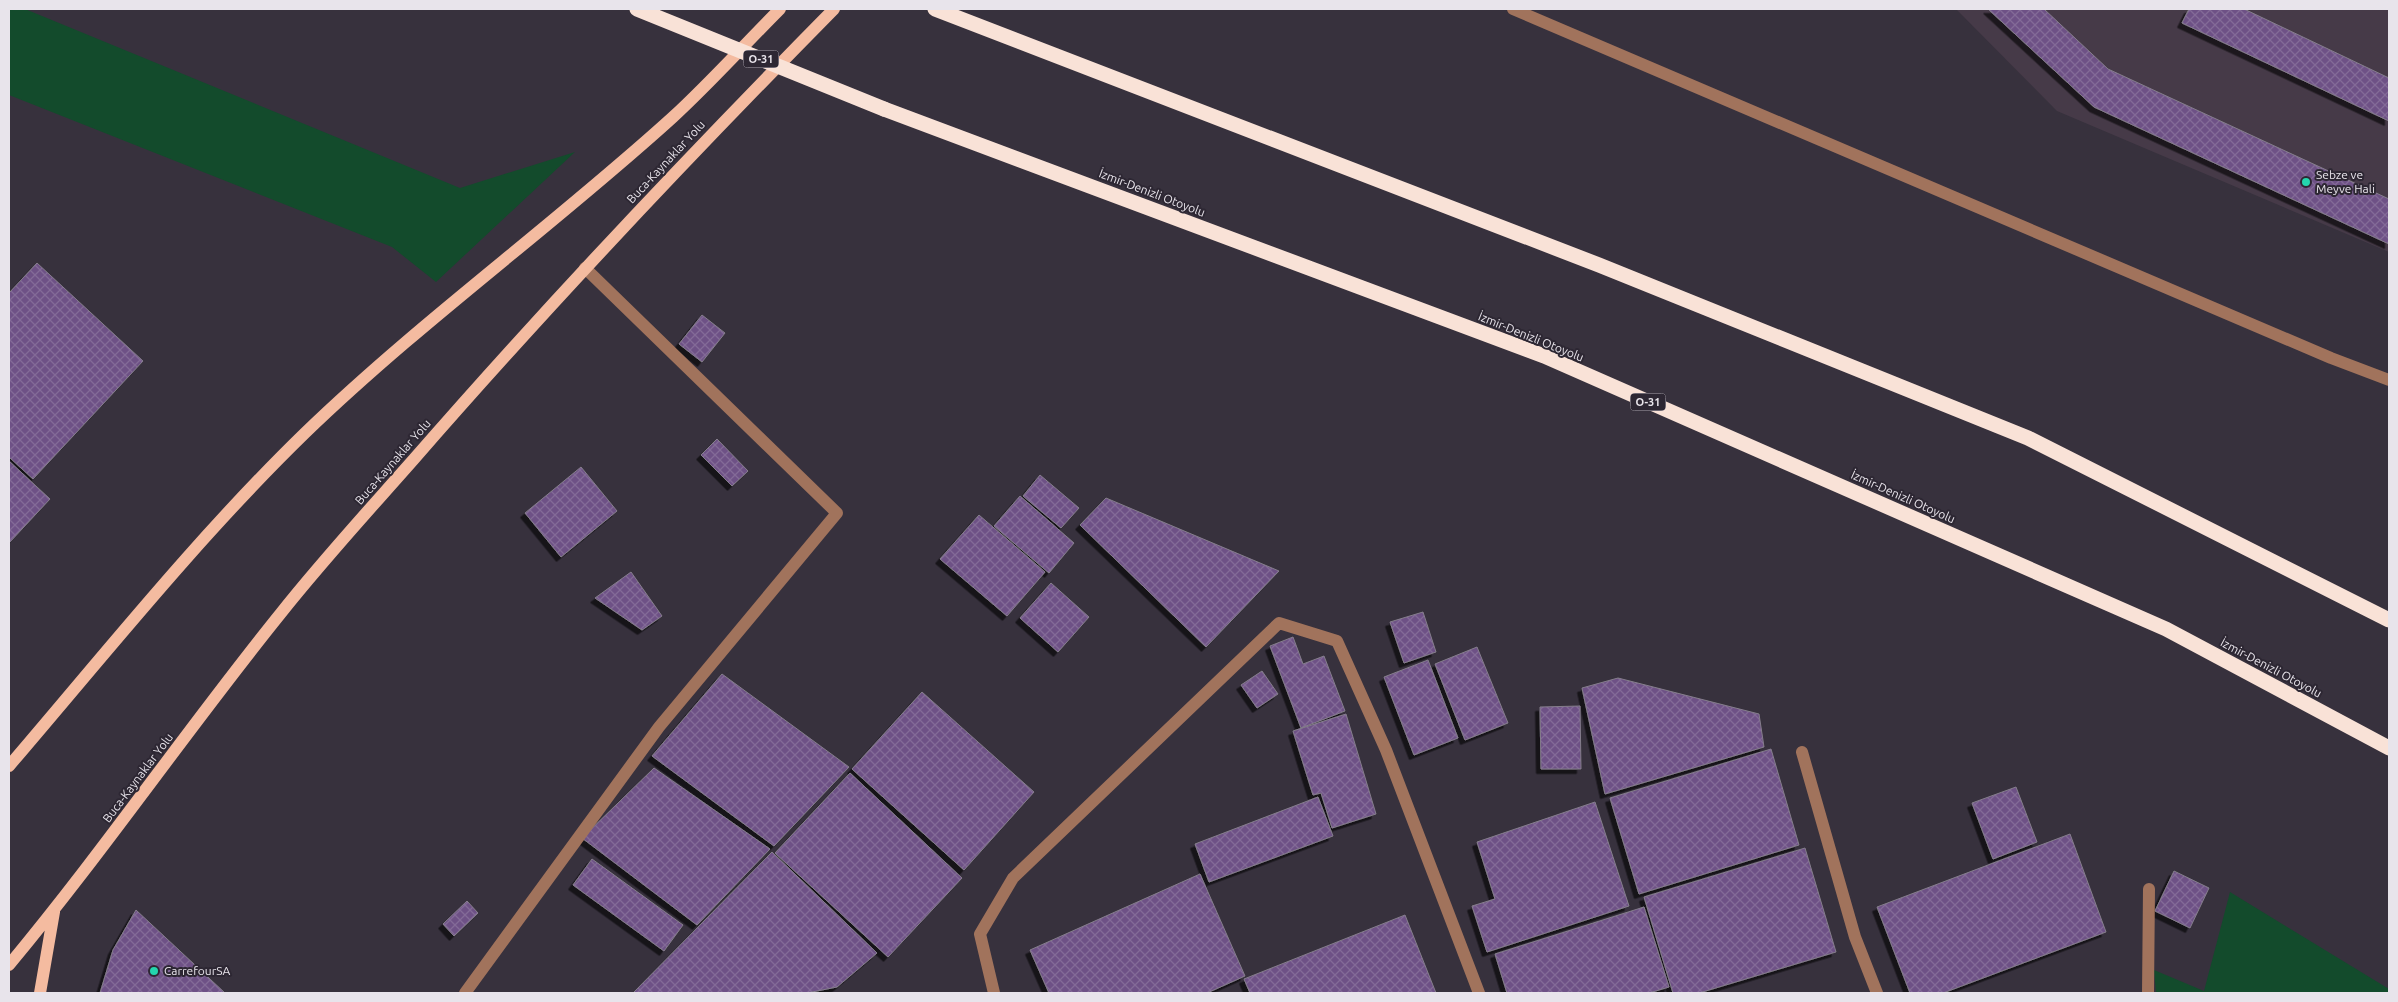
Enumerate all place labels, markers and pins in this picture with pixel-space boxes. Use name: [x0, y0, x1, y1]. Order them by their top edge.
place label: Sebze ve Meyve Hali: [2316, 168, 2375, 195]
marker: Sebze ve Meyve Hali: [2300, 176, 2312, 188]
place label: CarrefourSA: [164, 964, 231, 977]
marker: CarrefourSA: [148, 965, 160, 977]

